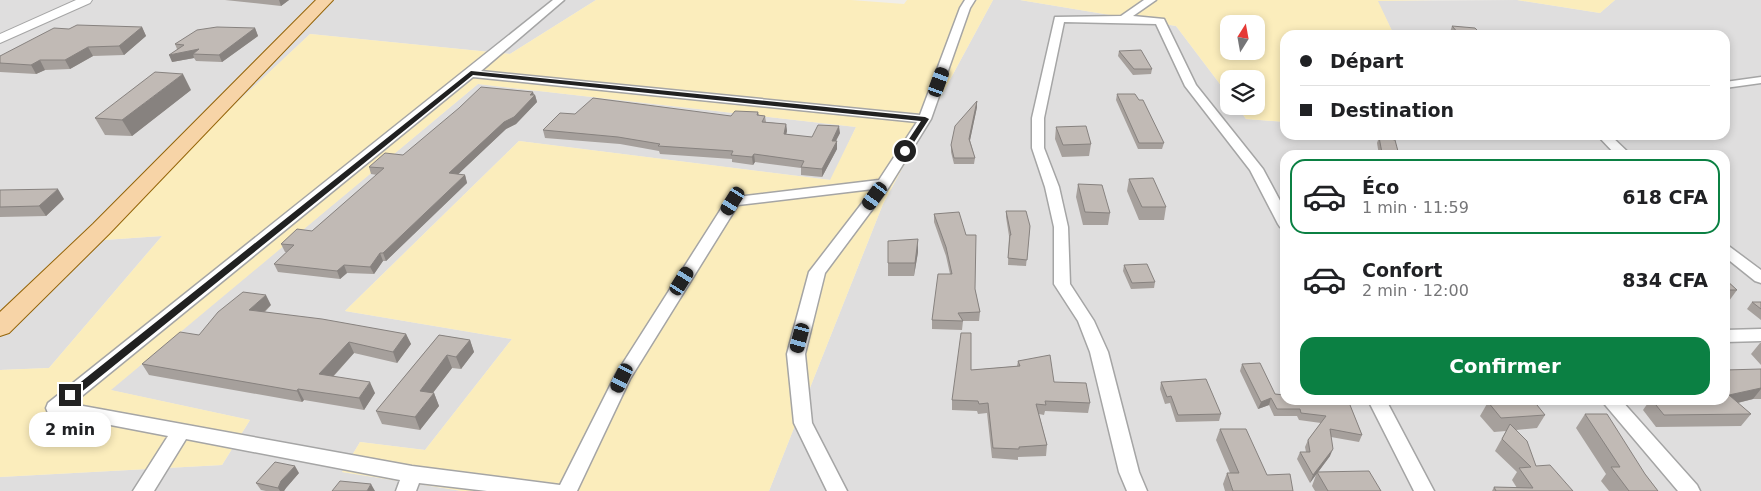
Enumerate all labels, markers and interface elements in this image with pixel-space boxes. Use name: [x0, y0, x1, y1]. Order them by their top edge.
north arrow: [1220, 15, 1265, 60]
map controls: [1220, 15, 1265, 115]
text: Départ: [1330, 50, 1404, 72]
car: [926, 65, 951, 99]
button: layers: [1220, 70, 1265, 115]
text: Destination: [1330, 99, 1454, 121]
route start: [894, 140, 916, 162]
icon: car: [1302, 174, 1347, 219]
text: Éco: [1362, 176, 1399, 198]
car: [860, 179, 889, 213]
car: [718, 184, 747, 218]
text: 618 CFA: [1622, 186, 1708, 208]
text: 1 min · 11:59: [1362, 198, 1469, 217]
icon: car: [1302, 257, 1347, 302]
text: Confort: [1362, 259, 1442, 281]
car: [667, 264, 696, 298]
text: 834 CFA: [1622, 269, 1708, 291]
text: 2 min · 12:00: [1362, 281, 1469, 300]
car: [788, 322, 811, 354]
button: Confirmer: [1300, 337, 1710, 395]
car: [608, 361, 635, 395]
route end: [59, 384, 81, 406]
callout: 2 min: [29, 412, 111, 448]
text: 2 min: [45, 420, 95, 439]

